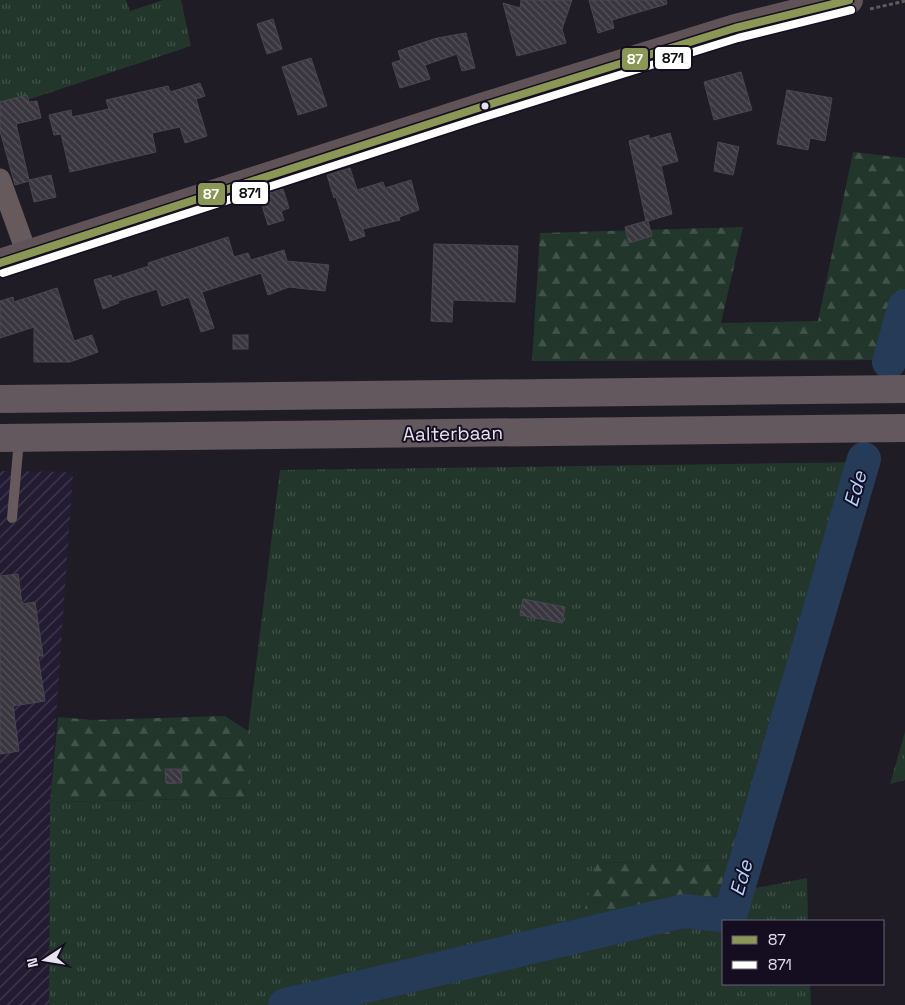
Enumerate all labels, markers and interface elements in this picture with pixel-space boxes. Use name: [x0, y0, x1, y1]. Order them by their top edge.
line badge: 871: [654, 46, 692, 70]
line badge: 87: [621, 47, 649, 71]
text: 871: [662, 49, 684, 67]
text: 87: [627, 50, 643, 68]
unlabelled marker: [480, 101, 490, 111]
line badge: 871: [231, 181, 269, 205]
line badge: 87: [197, 182, 226, 206]
text: 871: [239, 184, 261, 202]
text: 87: [203, 185, 219, 203]
street label: Aalterbaan: [403, 420, 503, 447]
water label: Ede: [838, 467, 873, 510]
water label: Ede: [724, 856, 759, 899]
legend: [722, 920, 885, 985]
text: 87: [768, 930, 786, 949]
north arrow: [20, 935, 70, 985]
text: 871: [768, 955, 792, 974]
text: N: [23, 956, 42, 969]

